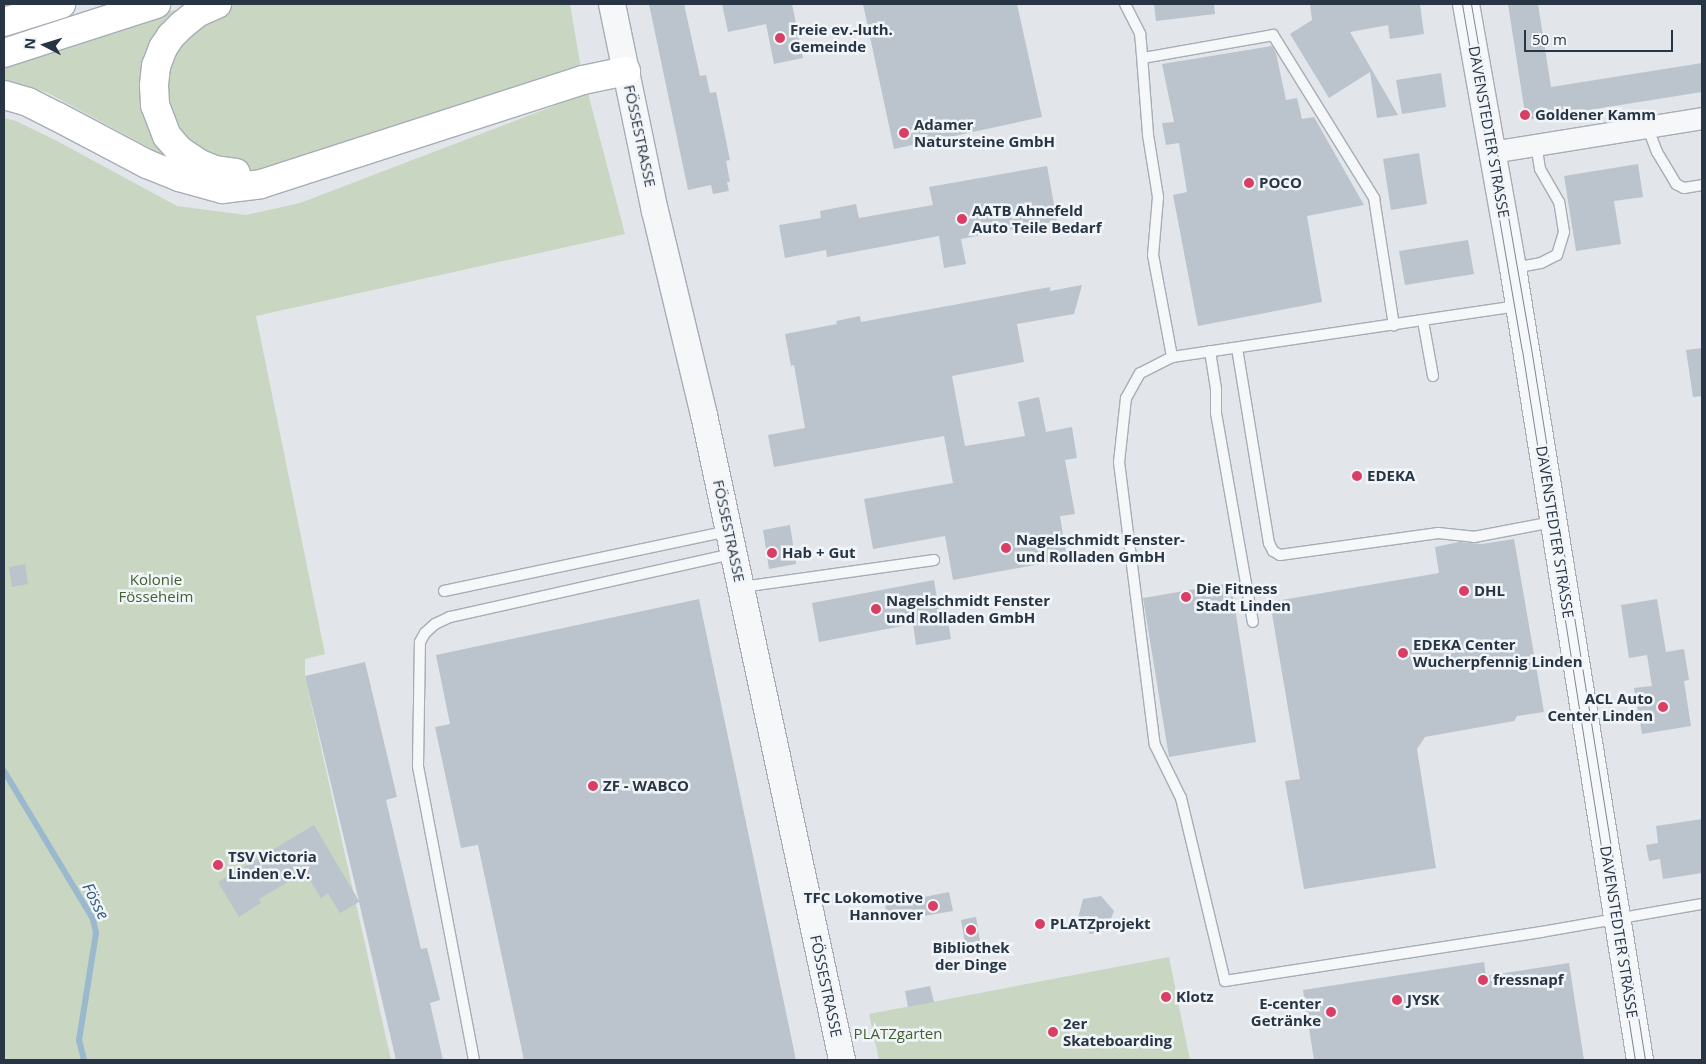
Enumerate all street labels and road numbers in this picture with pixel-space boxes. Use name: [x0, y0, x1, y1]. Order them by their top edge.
street label: DAVENSTEDTER STRASSE: [1465, 45, 1513, 219]
street label: FÖSSESTRASSE: [620, 83, 660, 189]
street label: DAVENSTEDTER STRASSE: [1532, 444, 1578, 620]
street label: FÖSSESTRASSE: [709, 478, 749, 584]
street label: DAVENSTEDTER STRASSE: [1596, 844, 1642, 1020]
street label: FÖSSESTRASSE: [806, 933, 846, 1039]

